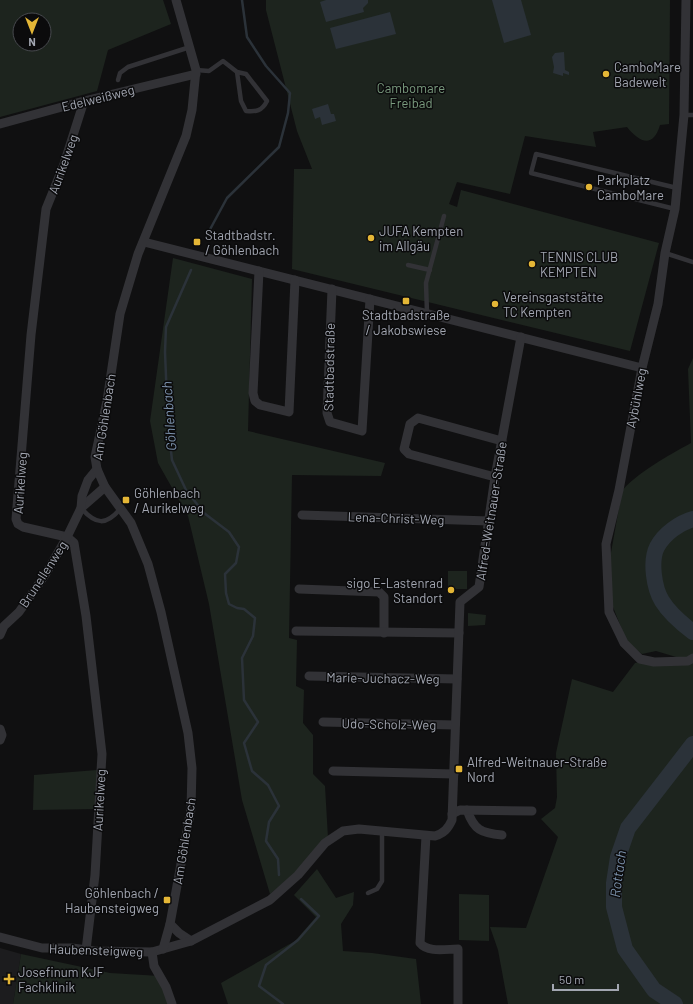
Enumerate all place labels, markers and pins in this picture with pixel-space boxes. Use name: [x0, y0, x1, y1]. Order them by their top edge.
place label: CamboMare Badewelt: [614, 59, 681, 90]
marker: CamboMare Badewelt: [601, 69, 611, 79]
place label: Parkplatz CamboMare: [597, 172, 664, 203]
marker: Parkplatz CamboMare: [584, 182, 594, 192]
place label: JUFA Kempten im Allgäu: [379, 223, 463, 254]
place label: Stadtbadstr. / Göhlenbach: [205, 227, 279, 258]
marker: JUFA Kempten im Allgäu: [366, 233, 376, 243]
marker: Stadtbadstr. / Göhlenbach: [192, 237, 202, 247]
place label: TENNIS CLUB KEMPTEN: [540, 249, 618, 280]
marker: TENNIS CLUB KEMPTEN: [527, 259, 537, 269]
place label: Vereinsgaststätte TC Kempten: [503, 289, 604, 320]
marker: Stadtbadstraße / Jakobswiese: [401, 296, 411, 306]
marker: Vereinsgaststätte TC Kempten: [490, 299, 500, 309]
place label: Stadtbadstraße / Jakobswiese: [362, 307, 450, 338]
place label: Göhlenbach / Aurikelweg: [134, 485, 204, 516]
marker: Göhlenbach / Aurikelweg: [121, 495, 131, 505]
place label: sigo E-Lastenrad Standort: [347, 575, 443, 606]
marker: sigo E-Lastenrad Standort: [446, 585, 456, 595]
place label: Alfred-Weitnauer-Straße Nord: [467, 754, 607, 785]
marker: Alfred-Weitnauer-Straße Nord: [454, 764, 464, 774]
place label: Göhlenbach / Haubensteigweg: [65, 885, 159, 916]
marker: Göhlenbach / Haubensteigweg: [162, 895, 172, 905]
place label: Josefinum KJF Fachklinik: [18, 964, 104, 995]
marker: Josefinum KJF Fachklinik: [3, 973, 15, 985]

